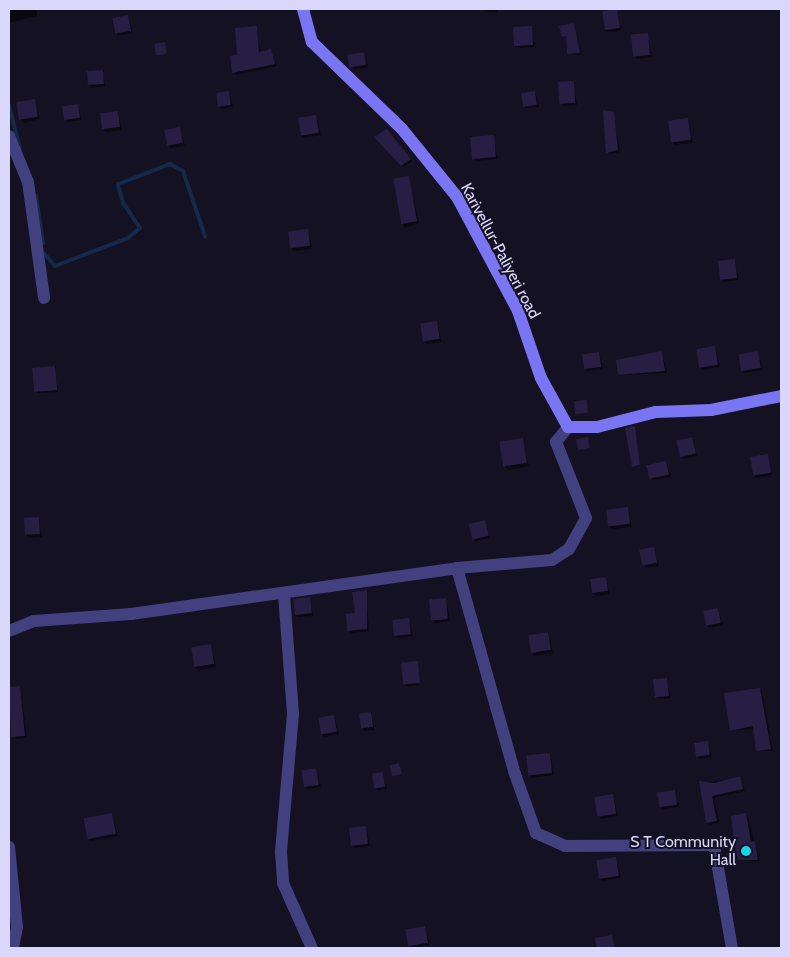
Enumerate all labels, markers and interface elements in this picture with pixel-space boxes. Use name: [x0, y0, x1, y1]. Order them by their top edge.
street label: Karivellur-Paliyeri road: [456, 180, 544, 322]
place label: S T Community Hall: [630, 832, 736, 870]
marker: S T Community Hall: [740, 845, 752, 857]

